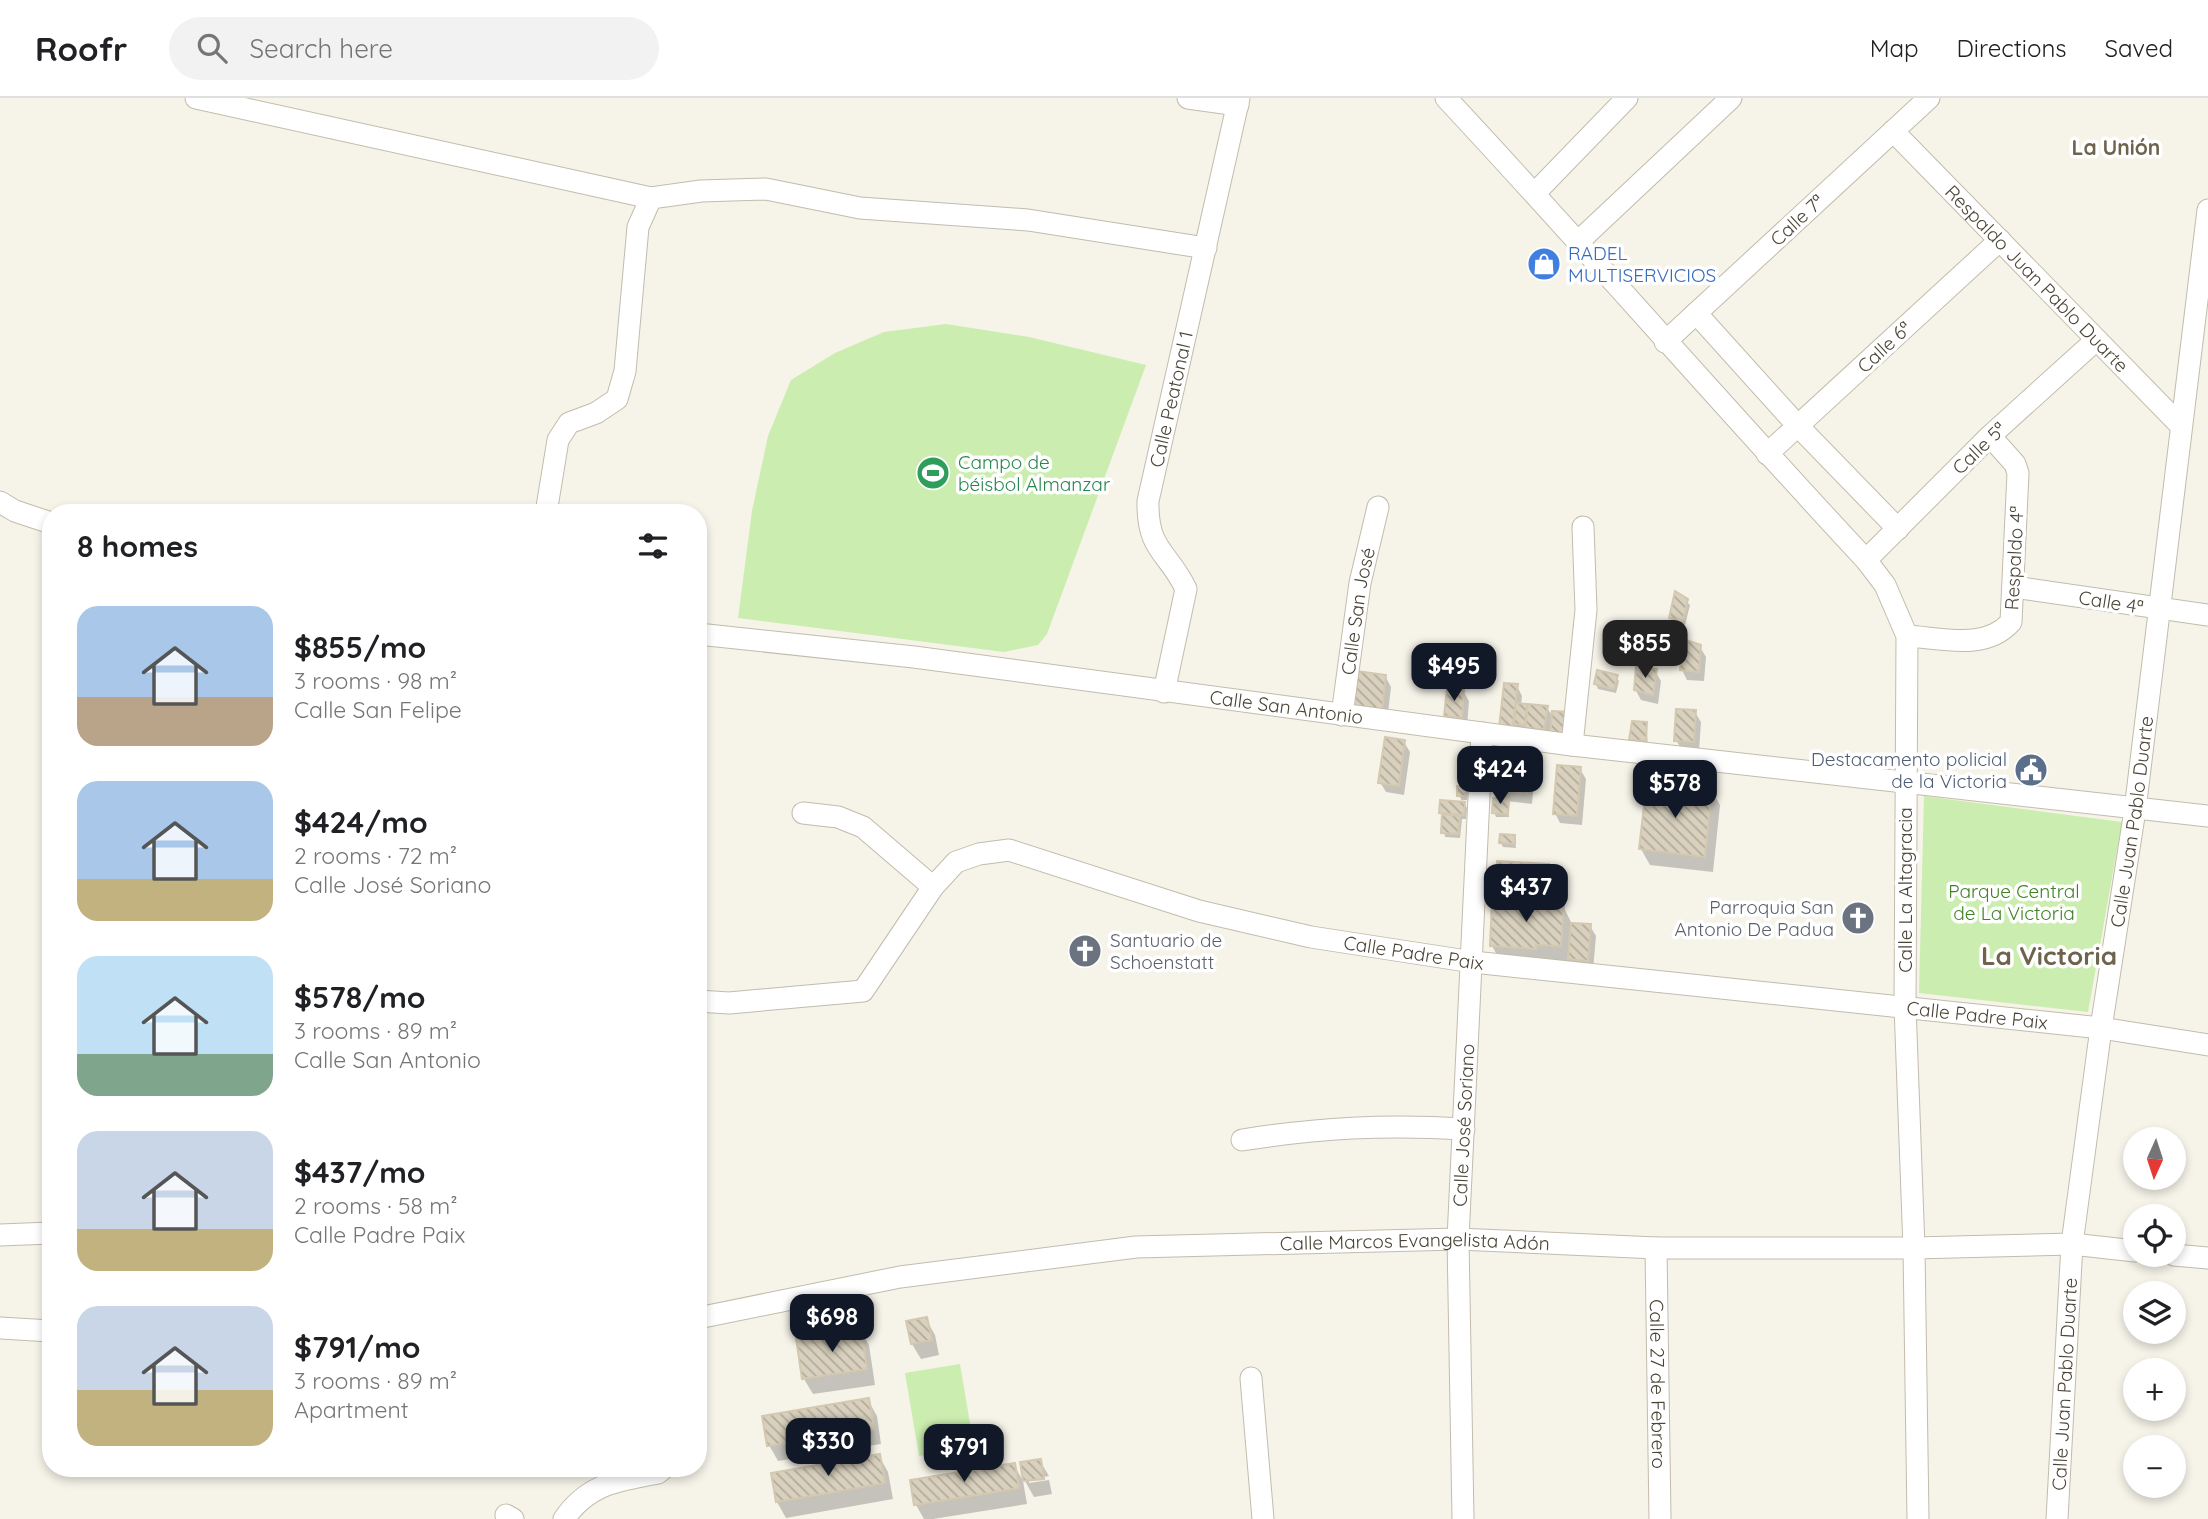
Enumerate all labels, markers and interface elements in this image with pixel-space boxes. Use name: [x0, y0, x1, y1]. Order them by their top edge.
search box: [169, 17, 659, 80]
text: Roofr: [35, 28, 127, 69]
icon: search: [193, 29, 231, 67]
text: Search here: [249, 32, 393, 65]
text: Map: [1870, 33, 1919, 63]
text: Directions: [1957, 33, 2067, 63]
text: Saved: [2105, 33, 2173, 63]
district label: La Unión: [2072, 134, 2160, 160]
street label: Respaldo Juan Pablo Duarte: [1940, 180, 2134, 377]
street label: Calle 7ª: [1765, 189, 1829, 251]
place label: RADEL MULTISERVICIOS: [1568, 241, 1716, 287]
shop icon: RADEL MULTISERVICIOS: [1525, 245, 1563, 283]
street label: Calle 6ª: [1852, 316, 1916, 378]
street label: Calle Peatonal 1: [1144, 329, 1198, 469]
street label: Calle 5ª: [1947, 417, 2011, 479]
place label: Campo de béisbol Almanzar: [958, 450, 1111, 496]
sports icon: Campo de béisbol Almanzar: [914, 454, 952, 492]
street label: Respaldo 4ª: [1999, 505, 2029, 611]
text: 8 homes: [77, 527, 198, 565]
icon: filters: [634, 527, 672, 565]
street label: Calle San José: [1336, 545, 1380, 676]
street label: Calle 4ª: [2077, 585, 2145, 619]
pin: $855: [1604, 620, 1686, 680]
text: $855/mo: [294, 628, 426, 666]
text: $855: [1619, 628, 1671, 657]
icon: home: [133, 634, 217, 718]
pin: $495: [1413, 644, 1495, 703]
text: $495: [1427, 651, 1481, 680]
text: 3 rooms · 98 m²: [294, 666, 457, 695]
street label: Calle San Antonio: [1208, 685, 1365, 729]
text: Calle San Felipe: [294, 695, 462, 724]
street label: Calle Juan Pablo Duarte: [2105, 715, 2158, 929]
pin: $424: [1459, 746, 1541, 806]
place label: Destacamento policial de la Victoria: [1811, 747, 2007, 793]
public building icon: Destacamento policial de la Victoria: [2012, 751, 2050, 789]
text: $424: [1473, 754, 1527, 783]
pin: $578: [1634, 760, 1716, 820]
text: $578: [1649, 768, 1701, 797]
text: $424/mo: [294, 803, 428, 841]
street label: Calle La Altagracia: [1893, 807, 1917, 973]
icon: home: [133, 809, 217, 893]
text: 2 rooms · 72 m²: [294, 841, 457, 870]
pin: $437: [1485, 864, 1567, 924]
text: Calle José Soriano: [294, 870, 491, 899]
text: $437: [1500, 872, 1552, 901]
park label: Parque Central de La Victoria: [1948, 879, 2080, 925]
place label: Parroquia San Antonio De Padua: [1675, 895, 1834, 941]
church icon: Parroquia San Antonio De Padua: [1839, 899, 1877, 937]
place label: Santuario de Schoenstatt: [1110, 928, 1222, 974]
street label: Calle Padre Paix: [1342, 930, 1485, 975]
church icon: Santuario de Schoenstatt: [1066, 932, 1104, 970]
district label: La Victoria: [1981, 939, 2117, 972]
text: $578/mo: [294, 978, 426, 1016]
icon: home: [133, 984, 217, 1068]
street label: Calle Padre Paix: [1906, 996, 2049, 1034]
text: 3 rooms · 89 m²: [294, 1016, 457, 1045]
street label: Calle José Soriano: [1448, 1043, 1479, 1207]
text: Calle San Antonio: [294, 1045, 481, 1074]
north arrow: [2123, 1127, 2186, 1190]
map controls: [2123, 1127, 2186, 1498]
text: $437/mo: [294, 1153, 426, 1191]
icon: home: [133, 1159, 217, 1243]
text: 2 rooms · 58 m²: [294, 1191, 457, 1220]
button: locate: [2123, 1204, 2186, 1267]
text: Calle Padre Paix: [294, 1220, 465, 1249]
street label: Calle Marcos Evangelista Adón: [1280, 1227, 1550, 1255]
street label: Calle Juan Pablo Duarte: [2047, 1277, 2082, 1491]
button: layers: [2123, 1281, 2186, 1344]
pin: $698: [791, 1294, 873, 1354]
street label: Calle 27 de Febrero: [1645, 1299, 1671, 1469]
text: $698: [806, 1302, 858, 1331]
text: $791/mo: [294, 1328, 421, 1366]
icon: home: [133, 1334, 217, 1418]
button: +: [2123, 1358, 2186, 1421]
text: 3 rooms · 89 m²: [294, 1366, 457, 1395]
text: Apartment: [294, 1395, 408, 1424]
pin: $330: [787, 1418, 869, 1478]
pin: $791: [923, 1424, 1005, 1484]
text: $330: [802, 1426, 854, 1455]
text: $791: [940, 1432, 988, 1461]
button: −: [2123, 1435, 2186, 1498]

